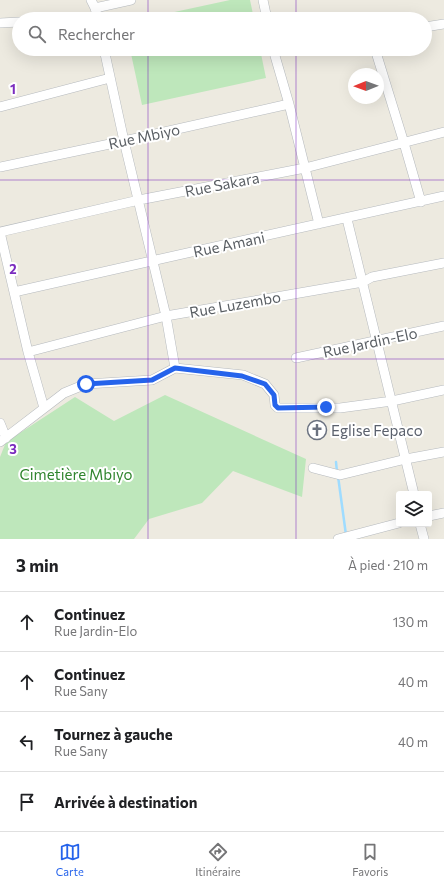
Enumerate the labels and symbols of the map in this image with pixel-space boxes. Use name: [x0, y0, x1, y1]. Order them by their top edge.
north arrow: [348, 68, 384, 104]
text: 1: [10, 81, 16, 97]
street label: Rue Mbiyo: [107, 120, 181, 152]
street label: Rue Sakara: [183, 168, 261, 200]
street label: Rue Amani: [191, 228, 267, 260]
text: 2: [9, 261, 17, 277]
street label: Rue Luzembo: [188, 287, 282, 321]
street label: Rue Jardin-Elo: [321, 323, 419, 361]
route start: [77, 375, 95, 393]
route end: [317, 398, 335, 416]
church icon: Eglise Fepaco: [306, 419, 328, 441]
place label: Eglise Fepaco: [331, 421, 423, 439]
text: 3: [9, 441, 17, 457]
park label: Cimetière Mbiyo: [19, 465, 133, 483]

